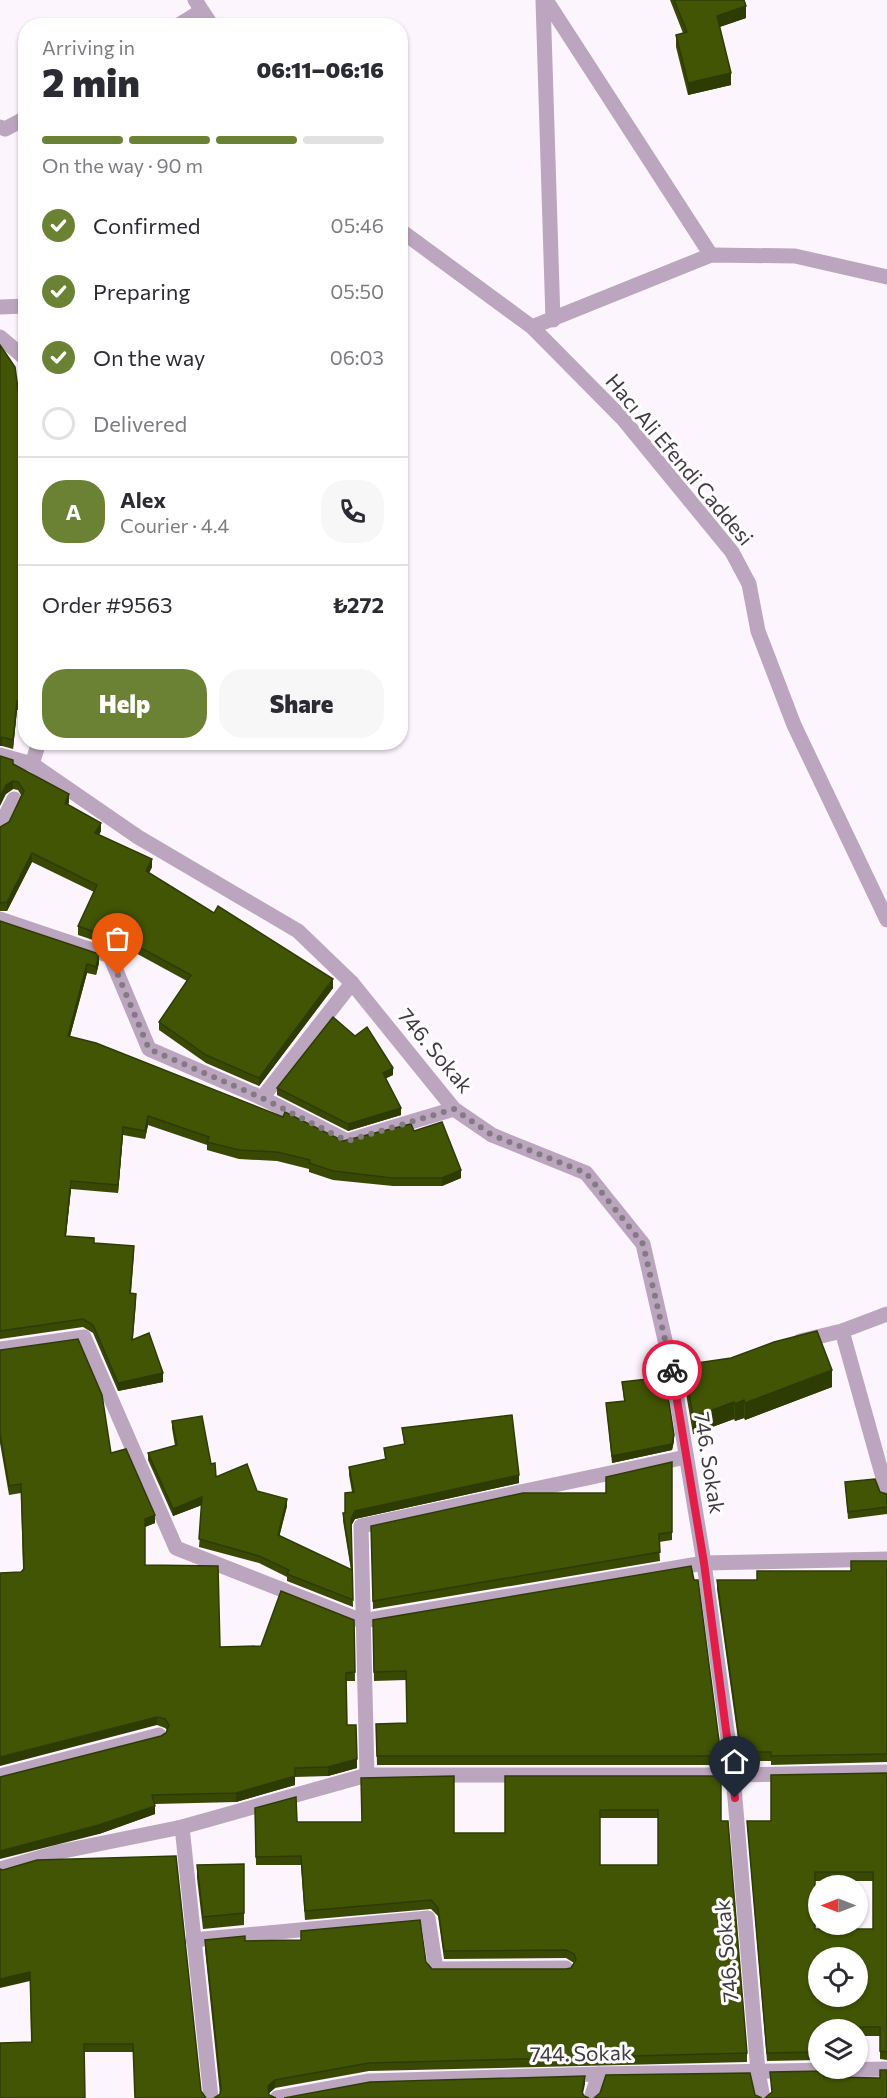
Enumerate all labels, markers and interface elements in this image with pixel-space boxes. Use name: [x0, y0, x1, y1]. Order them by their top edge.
text: Arriving in: [42, 35, 135, 59]
text: 06:11–06:16: [256, 56, 384, 83]
text: 2 min: [42, 57, 140, 105]
text: On the way · 90 m: [42, 153, 203, 177]
icon: check: [42, 209, 75, 242]
text: Confirmed: [93, 212, 200, 239]
text: 05:46: [331, 213, 384, 237]
icon: check: [42, 275, 75, 308]
text: Preparing: [93, 278, 190, 305]
text: 05:50: [330, 279, 384, 303]
icon: check: [42, 341, 75, 374]
text: On the way: [93, 344, 205, 371]
text: 06:03: [330, 345, 384, 369]
street label: Hacı Ali Efendi Caddesi: [601, 368, 759, 550]
text: Delivered: [93, 410, 187, 437]
button: phone: [321, 480, 384, 543]
text: Alex: [120, 486, 166, 513]
text: A: [66, 498, 81, 525]
text: Courier · 4.4: [120, 513, 229, 537]
text: Order #9563: [42, 591, 173, 618]
text: ₺272: [332, 591, 384, 618]
button: Help: [42, 669, 207, 738]
button: Share: [219, 669, 384, 738]
pin: [92, 913, 143, 975]
icon: bag: [101, 922, 134, 955]
street label: 746. Sokak: [394, 1003, 479, 1097]
courier: [642, 1340, 702, 1400]
icon: bike: [656, 1354, 689, 1387]
street label: 746. Sokak: [690, 1410, 731, 1515]
pin: [709, 1736, 760, 1798]
icon: home: [718, 1745, 751, 1778]
north arrow: [808, 1875, 868, 1935]
map controls: [808, 1875, 868, 2079]
street label: 746. Sokak: [709, 1899, 742, 2003]
button: locate: [808, 1947, 868, 2007]
button: layers: [808, 2019, 868, 2079]
street label: 744. Sokak: [530, 2039, 632, 2066]

